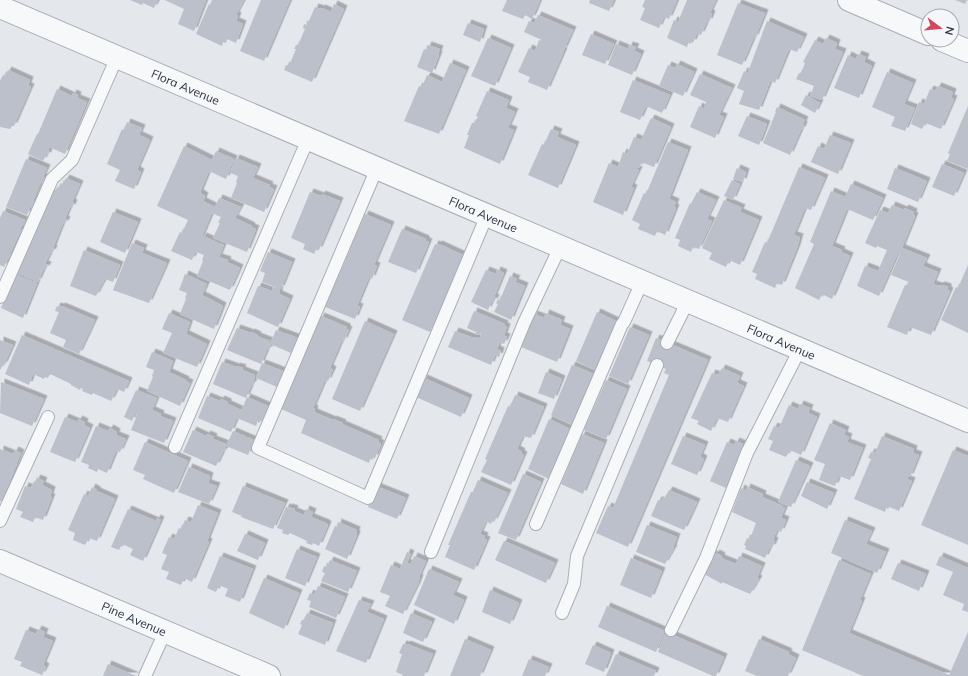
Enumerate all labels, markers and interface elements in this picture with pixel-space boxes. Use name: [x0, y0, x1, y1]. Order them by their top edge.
north arrow: [920, 8, 960, 48]
text: N: [942, 25, 957, 37]
street label: Flora Avenue: [149, 65, 222, 108]
street label: Flora Avenue: [447, 193, 520, 235]
street label: Flora Avenue: [745, 320, 818, 362]
street label: Pine Avenue: [99, 598, 169, 639]

